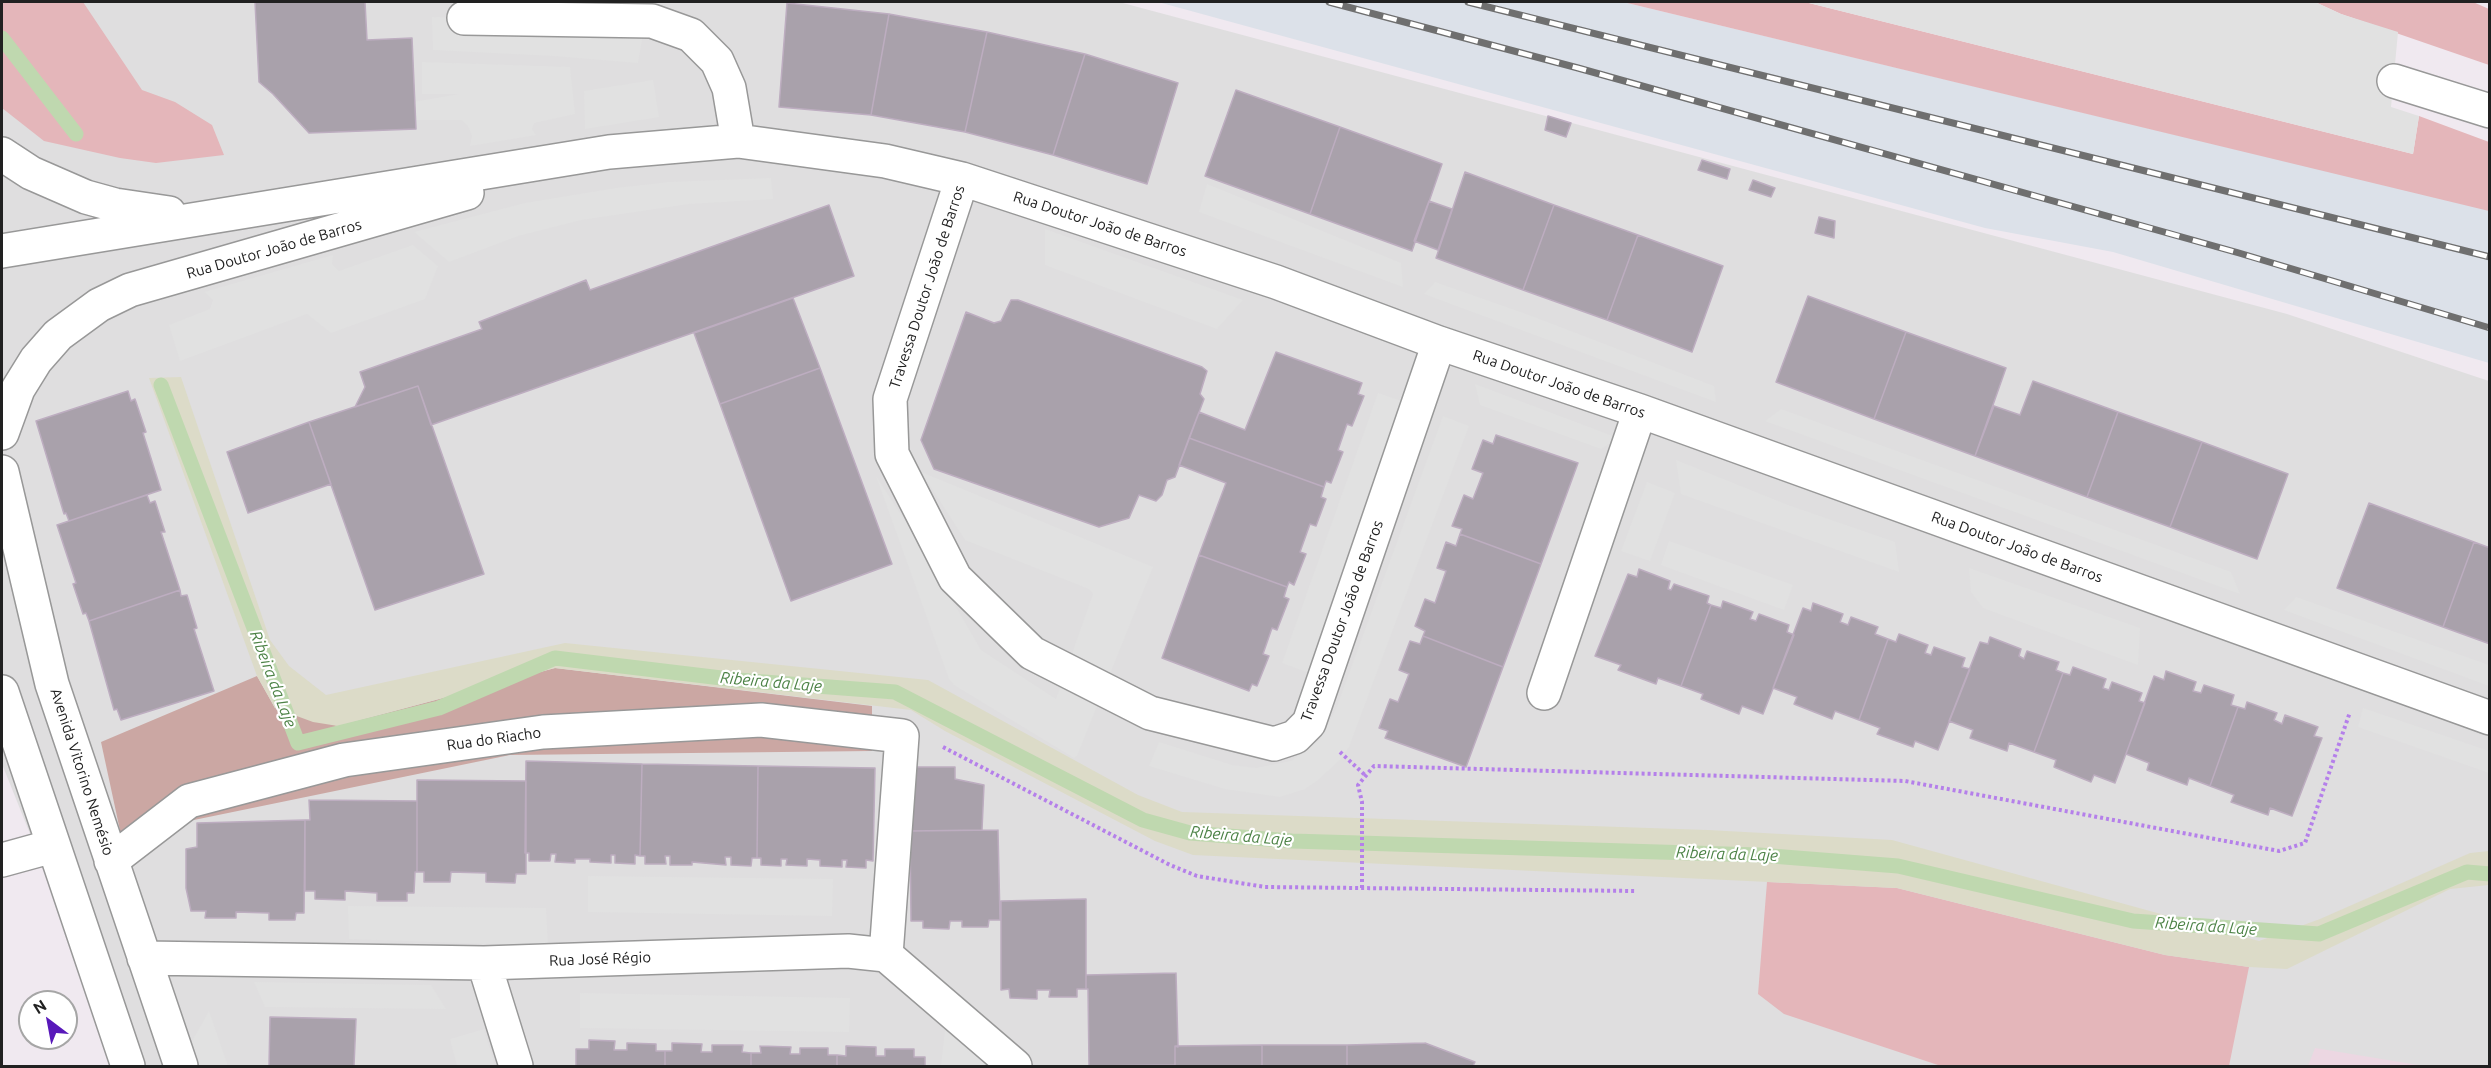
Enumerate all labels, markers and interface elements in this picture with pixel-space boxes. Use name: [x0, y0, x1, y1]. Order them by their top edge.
street label: Travessa Doutor João de Barros: [886, 183, 968, 391]
street label: Rua Doutor João de Barros: [1011, 187, 1189, 261]
street label: Rua Doutor João de Barros: [184, 215, 364, 283]
street label: Rua Doutor João de Barros: [1470, 346, 1648, 422]
street label: Rua Doutor João de Barros: [1929, 508, 2105, 586]
street label: Travessa Doutor João de Barros: [1297, 518, 1387, 724]
water label: Ribeira da Laje: [246, 628, 300, 730]
water label: Ribeira da Laje: [719, 668, 823, 696]
street label: Avenida Vitorino Nemésio: [46, 686, 118, 858]
street label: Rua do Riacho: [446, 723, 542, 755]
water label: Ribeira da Laje: [1189, 822, 1293, 850]
water label: Ribeira da Laje: [1676, 843, 1778, 865]
water label: Ribeira da Laje: [2154, 913, 2258, 939]
street label: Rua José Régio: [549, 948, 651, 970]
north arrow: [18, 990, 78, 1050]
text: N: [30, 996, 49, 1017]

